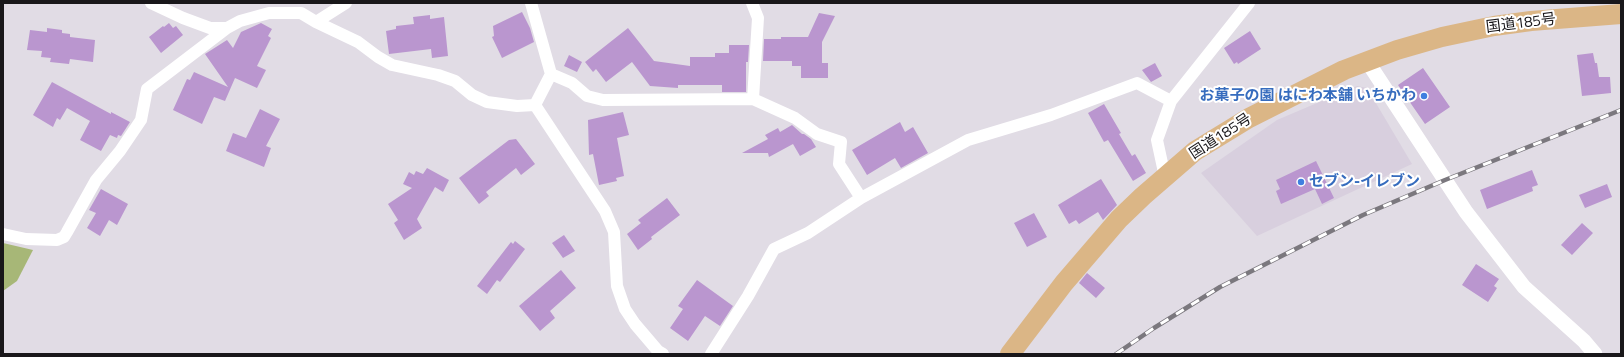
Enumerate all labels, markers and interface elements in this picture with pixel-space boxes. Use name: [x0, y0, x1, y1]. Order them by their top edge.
street label: 国道185号: [1485, 11, 1557, 37]
place label: お菓子の園 はにわ本舗 いちかわ: [1199, 87, 1416, 105]
marker: お菓子の園 はにわ本舗 いちかわ: [1419, 91, 1429, 101]
street label: 国道185号: [1187, 110, 1255, 164]
place label: セブン-イレブン: [1309, 173, 1420, 191]
marker: セブン-イレブン: [1296, 177, 1306, 187]

